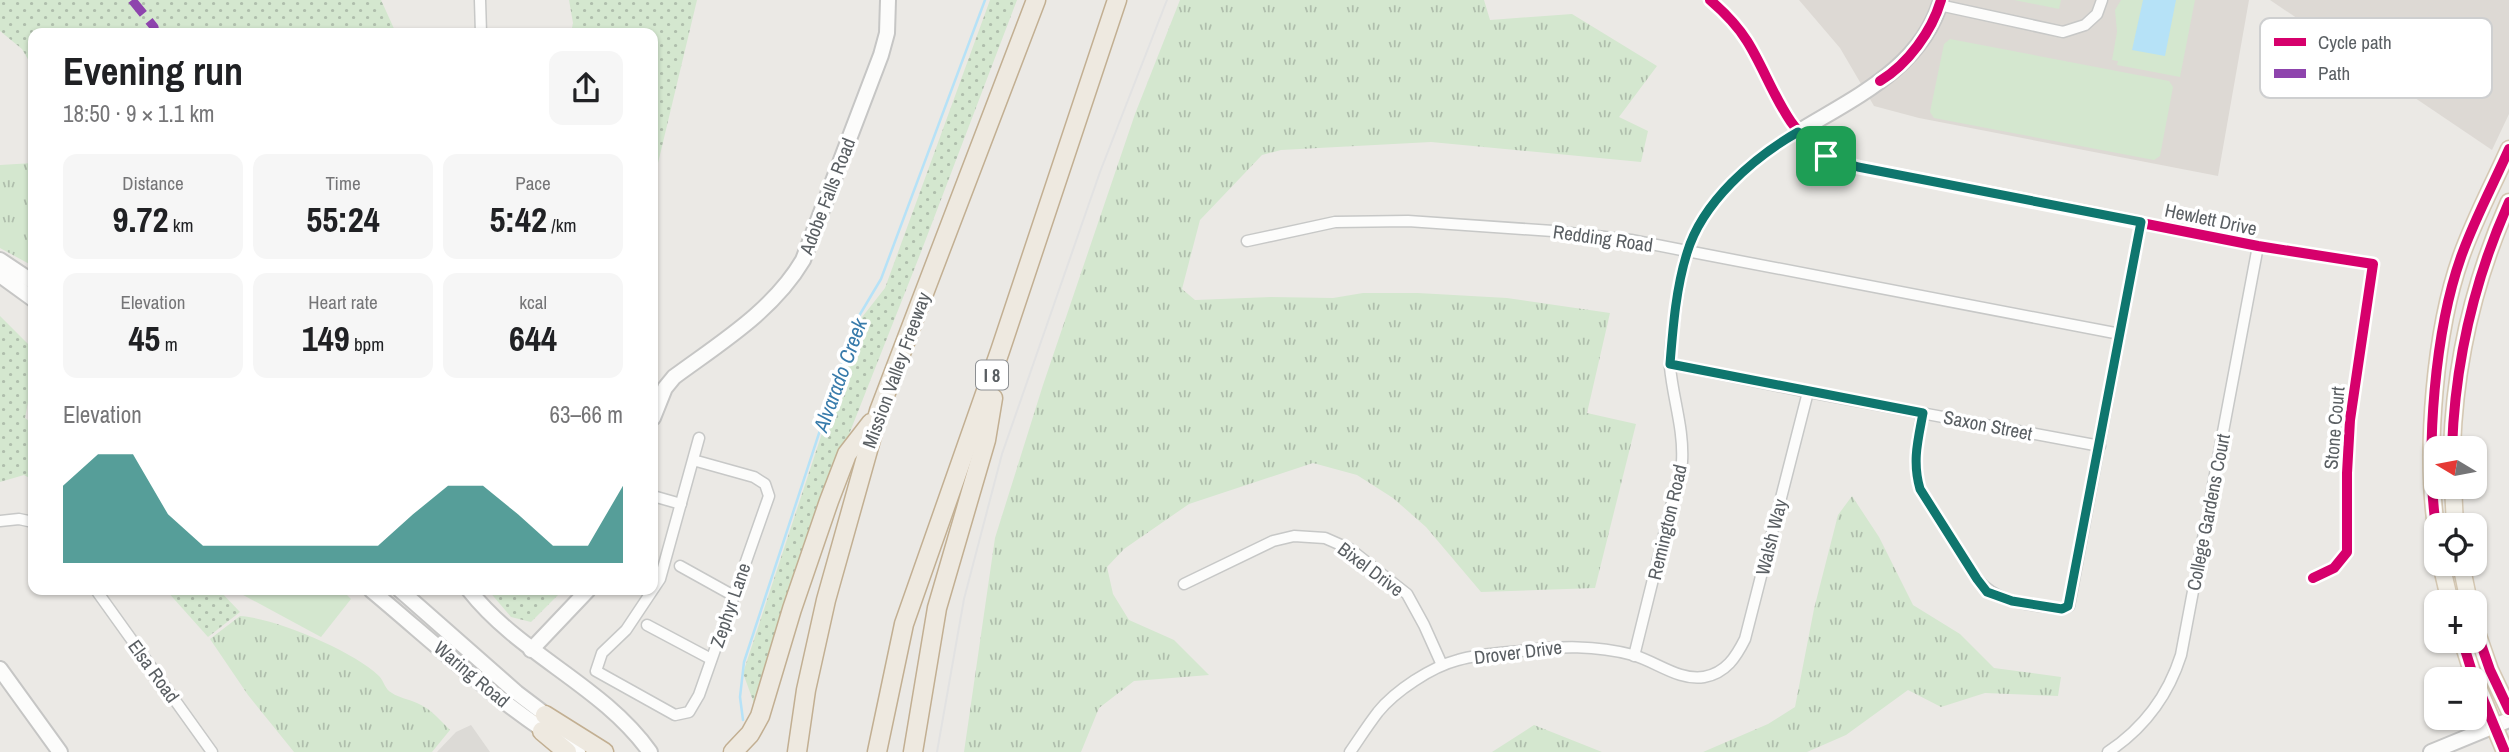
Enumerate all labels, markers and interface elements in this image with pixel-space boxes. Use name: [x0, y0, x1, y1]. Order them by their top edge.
legend: [2260, 18, 2492, 98]
text: Cycle path: [2318, 29, 2392, 55]
text: Evening run: [63, 46, 243, 97]
button: share: [549, 51, 623, 125]
text: Path: [2318, 60, 2350, 86]
text: 18:50 · 9 × 1.1 km: [63, 98, 215, 129]
pin: [1796, 126, 1856, 186]
street label: Adobe Falls Road: [792, 134, 861, 259]
icon: arrive: [1807, 137, 1845, 175]
text: Distance: [122, 170, 184, 196]
text: Time: [325, 170, 361, 196]
text: Pace: [515, 170, 551, 196]
text: 9.72: [113, 196, 168, 243]
text: 55:24: [306, 196, 380, 243]
text: 5:42: [490, 196, 547, 243]
street label: Hewlett Drive: [2163, 197, 2259, 241]
text: km: [168, 212, 193, 238]
text: /km: [547, 212, 576, 238]
street label: Redding Road: [1551, 218, 1655, 258]
street label: Mission Valley Freeway: [856, 288, 936, 452]
text: Elevation: [121, 289, 185, 315]
text: Heart rate: [308, 289, 378, 315]
text: kcal: [519, 289, 547, 315]
water label: Alvarado Creek: [806, 313, 874, 437]
text: 45: [128, 315, 160, 362]
text: 149: [302, 315, 350, 362]
text: 644: [509, 315, 557, 362]
text: m: [160, 331, 178, 357]
text: bpm: [350, 331, 384, 357]
road number: I 8: [976, 360, 1008, 390]
street label: Stone Court: [2317, 385, 2351, 471]
text: Elevation: [63, 399, 142, 430]
text: 63–66 m: [550, 399, 623, 430]
street label: Saxon Street: [1941, 404, 2035, 446]
street label: College Gardens Court: [2180, 431, 2236, 593]
north arrow: [2424, 436, 2487, 499]
map controls: [2424, 436, 2487, 730]
street label: Remington Road: [1641, 462, 1693, 582]
street label: Walsh Way: [1749, 496, 1793, 578]
button: locate: [2424, 513, 2487, 576]
street label: Bixel Drive: [1333, 536, 1409, 602]
street label: Zephyr Lane: [703, 559, 757, 651]
button: +: [2424, 590, 2487, 653]
street label: Elsa Road: [122, 634, 186, 708]
street label: Drover Drive: [1473, 634, 1563, 670]
street label: Waring Road: [429, 635, 515, 713]
button: −: [2424, 667, 2487, 730]

